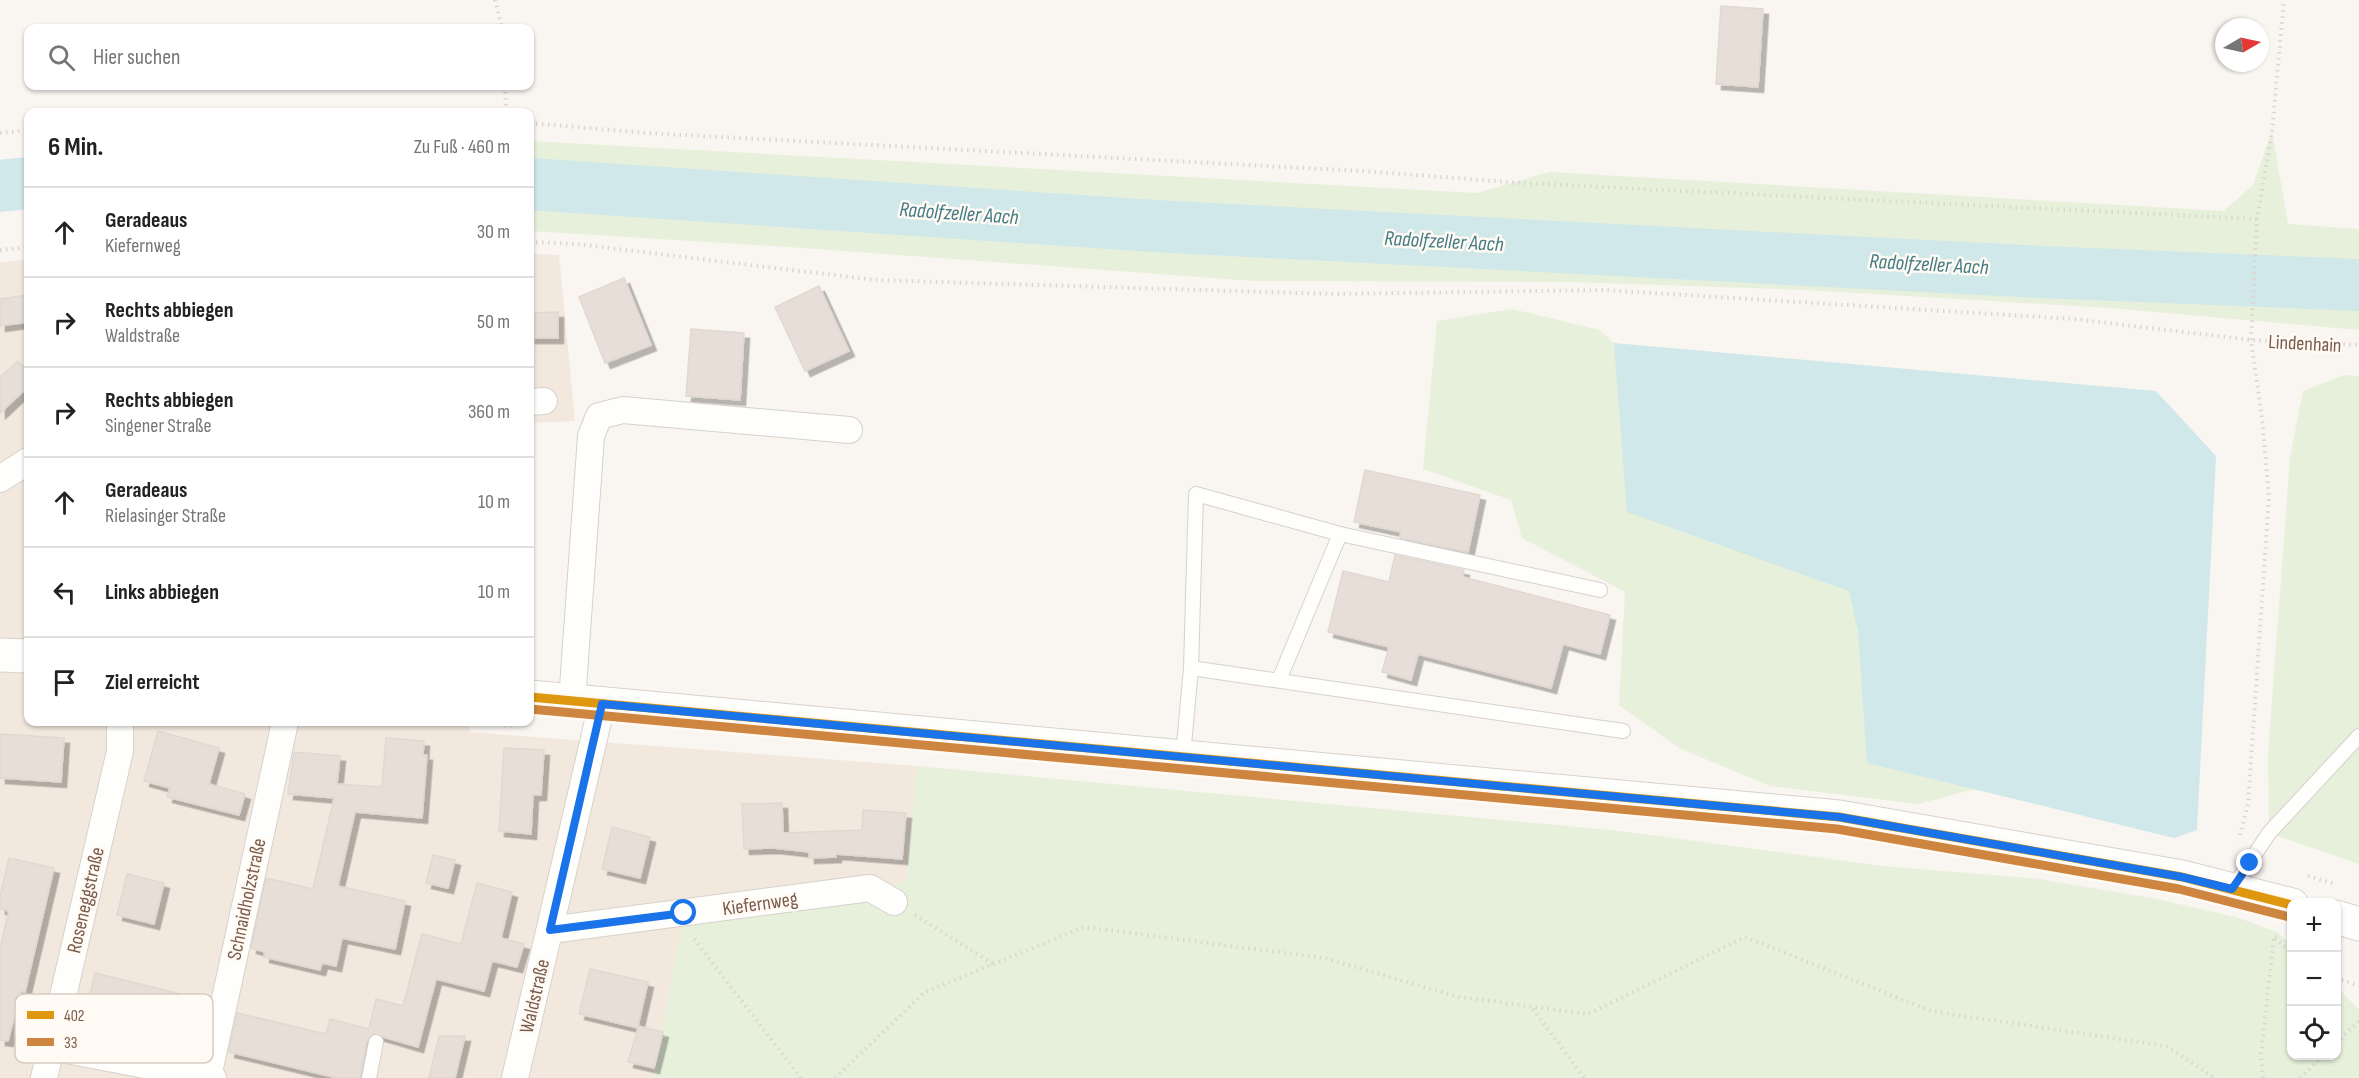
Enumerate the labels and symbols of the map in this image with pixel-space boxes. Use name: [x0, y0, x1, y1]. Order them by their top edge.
north arrow: [2215, 18, 2269, 72]
water label: Radolfzeller Aach: [898, 197, 1020, 230]
water label: Radolfzeller Aach: [1384, 226, 1505, 257]
water label: Radolfzeller Aach: [1869, 249, 1990, 280]
street label: Lindenhain: [2268, 330, 2342, 358]
street label: Schnaidholzstraße: [222, 836, 272, 962]
street label: Roseneggstraße: [62, 845, 110, 956]
route end: [2236, 849, 2262, 875]
street label: Kiefernweg: [721, 887, 799, 921]
route start: [670, 899, 696, 925]
street label: Waldstraße: [515, 957, 555, 1036]
legend: [15, 994, 213, 1063]
text: 402: [64, 1007, 84, 1026]
text: 33: [64, 1034, 77, 1053]

